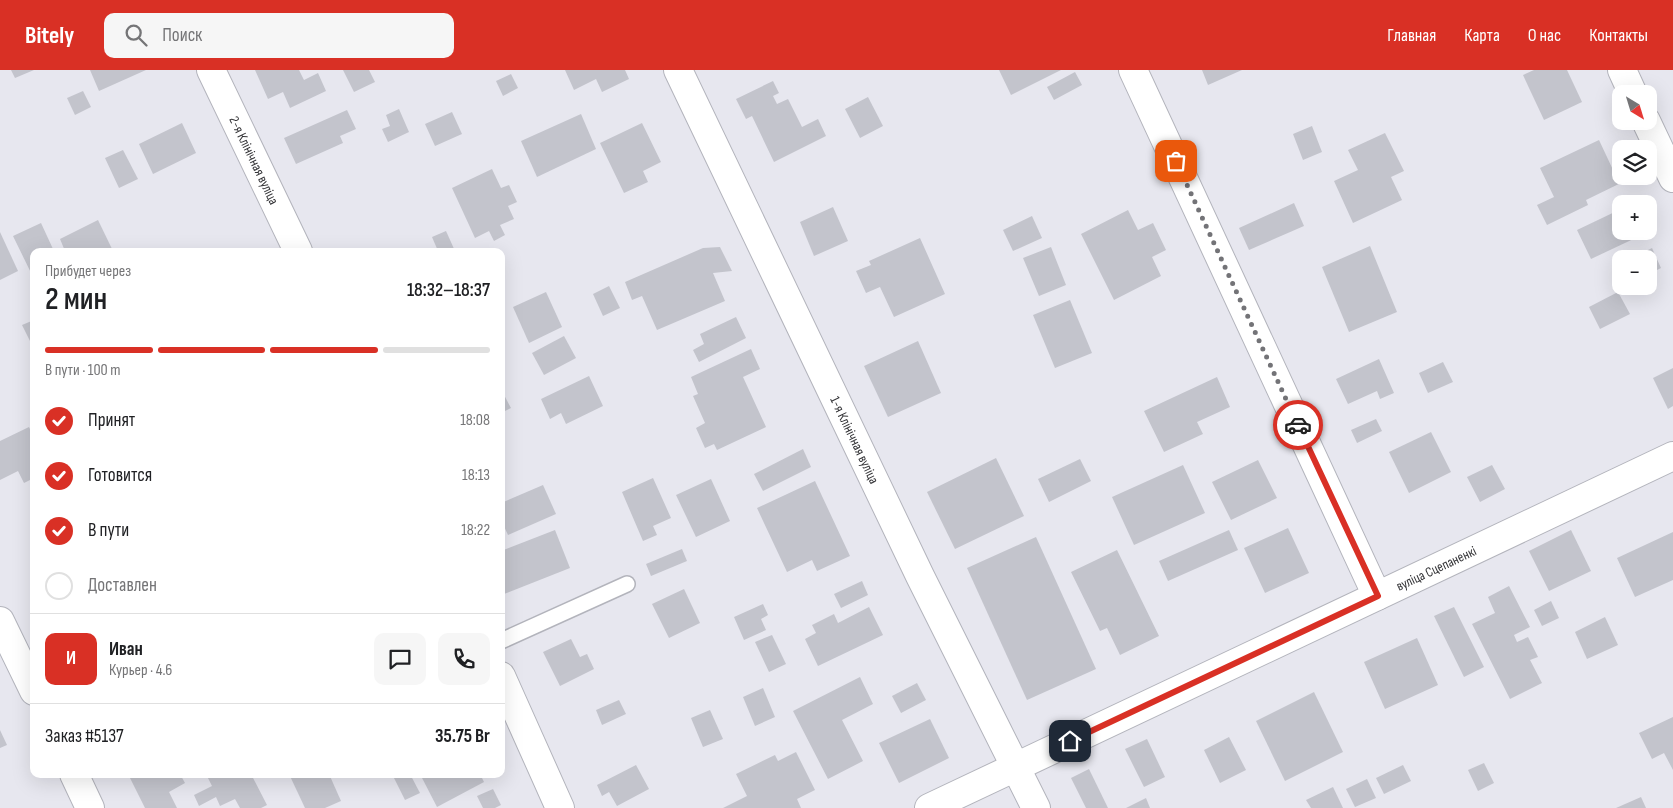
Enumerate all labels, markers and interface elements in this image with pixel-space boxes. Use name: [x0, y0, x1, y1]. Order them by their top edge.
search box: [104, 13, 454, 58]
text: Bitely: [25, 21, 74, 50]
icon: search: [122, 21, 150, 49]
text: Поиск: [162, 24, 202, 47]
text: Главная: [1387, 25, 1436, 46]
text: Карта: [1464, 25, 1500, 46]
text: О нас: [1528, 25, 1561, 46]
text: Контакты: [1589, 25, 1648, 46]
north arrow: [1612, 85, 1658, 130]
map controls: [1612, 85, 1657, 295]
street label: 2-я Клінічная вуліца: [226, 113, 283, 207]
pin: [1155, 140, 1197, 182]
button: layers: [1612, 140, 1657, 185]
icon: bag: [1162, 147, 1190, 175]
button: +: [1612, 195, 1657, 240]
button: −: [1612, 250, 1657, 295]
text: Прибудет через: [45, 262, 131, 281]
text: 18:32–18:37: [407, 279, 490, 302]
text: 2 мин: [45, 280, 107, 319]
text: В пути · 100 m: [45, 361, 121, 380]
street label: 1-я Клінічная вуліца: [827, 393, 883, 486]
courier: [1273, 400, 1323, 450]
icon: check: [45, 407, 73, 435]
text: Принят: [88, 409, 135, 432]
text: 18:08: [460, 411, 490, 430]
icon: car: [1284, 411, 1312, 439]
icon: check: [45, 462, 73, 490]
text: Готовится: [88, 464, 152, 487]
text: 18:13: [462, 466, 490, 485]
icon: check: [45, 517, 73, 545]
text: В пути: [88, 519, 129, 542]
text: 18:22: [461, 521, 490, 540]
street label: вуліца Сцепаненкі: [1393, 542, 1479, 594]
text: Доставлен: [88, 574, 157, 597]
button: chat: [374, 633, 426, 685]
button: phone: [438, 633, 490, 685]
text: Иван: [109, 638, 143, 661]
text: И: [66, 647, 76, 670]
text: Курьер · 4.6: [109, 661, 172, 680]
pin: [1049, 720, 1091, 762]
text: Заказ #5137: [45, 725, 124, 748]
text: 35.75 Br: [435, 725, 490, 748]
icon: home: [1056, 727, 1084, 755]

